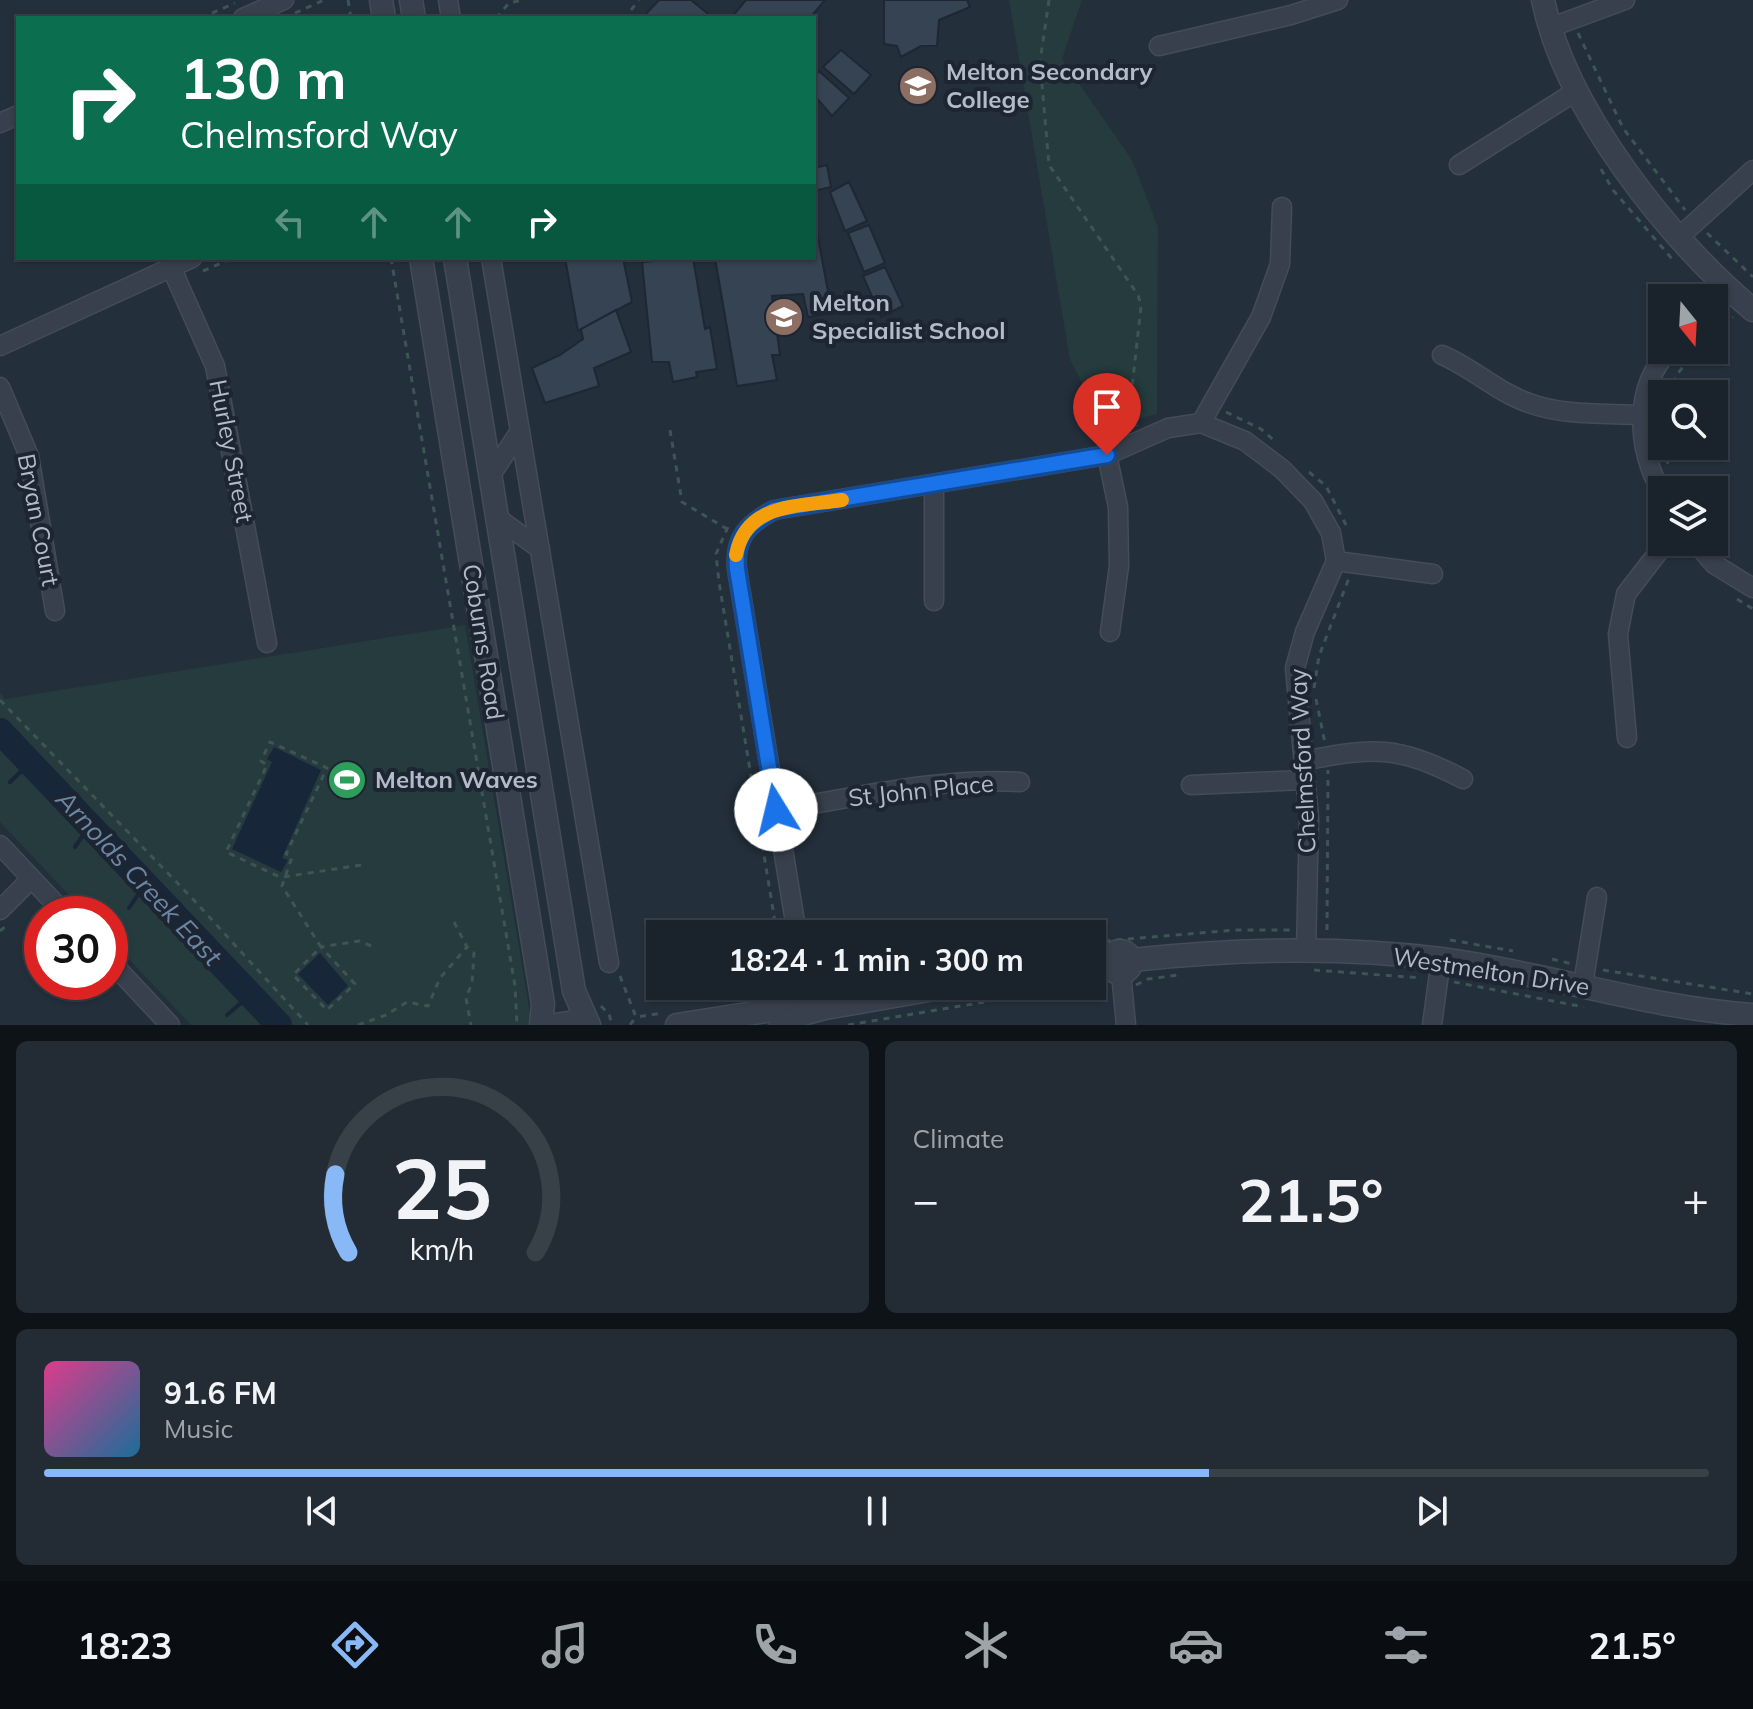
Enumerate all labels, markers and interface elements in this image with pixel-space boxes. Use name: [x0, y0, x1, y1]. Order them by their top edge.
text: 130 m: [180, 43, 347, 113]
icon: right: [48, 48, 152, 152]
place label: Melton Secondary College: [946, 56, 1154, 114]
school or university icon: Melton Secondary College: [897, 65, 939, 107]
text: Chelmsford Way: [180, 112, 458, 157]
icon: left: [268, 200, 312, 244]
icon: ahead: [352, 200, 396, 244]
icon: ahead: [436, 200, 480, 244]
icon: right: [520, 200, 564, 244]
north arrow: [1648, 284, 1728, 364]
map controls: [1648, 284, 1728, 556]
place label: Melton Specialist School: [812, 287, 1006, 345]
school or university icon: Melton Specialist School: [763, 296, 805, 338]
pin: [1073, 373, 1141, 455]
street label: Hurley Street: [203, 377, 261, 525]
button: search: [1648, 380, 1728, 460]
icon: arrive: [1085, 385, 1129, 429]
street label: Bryan Court: [11, 451, 66, 588]
button: layers: [1648, 476, 1728, 556]
street label: Coburns Road: [457, 562, 511, 722]
street label: Chelmsford Way: [1282, 668, 1322, 854]
sports icon: Melton Waves: [326, 759, 368, 801]
place label: Melton Waves: [375, 764, 538, 794]
street label: St John Place: [847, 767, 995, 813]
position arrow: [734, 768, 818, 852]
water label: Arnolds Creek East: [49, 782, 230, 973]
speed limit sign: 30: [24, 896, 128, 1000]
text: 18:24 · 1 min · 300 m: [728, 941, 1024, 979]
street label: Westmelton Drive: [1391, 941, 1592, 1001]
text: Climate: [913, 1122, 1004, 1155]
text: 25: [392, 1135, 492, 1240]
text: 21.5°: [1238, 1162, 1384, 1237]
text: −: [913, 1172, 939, 1227]
text: +: [1683, 1172, 1709, 1227]
text: km/h: [410, 1231, 475, 1267]
text: 91.6 FM: [164, 1374, 277, 1412]
text: Music: [164, 1412, 233, 1445]
icon: previous: [300, 1489, 344, 1533]
icon: pause: [855, 1489, 899, 1533]
icon: next: [1410, 1489, 1454, 1533]
icon: directions: [327, 1617, 383, 1673]
icon: music: [537, 1617, 593, 1673]
icon: phone: [747, 1617, 803, 1673]
icon: climate: [958, 1617, 1014, 1673]
icon: car: [1168, 1617, 1224, 1673]
icon: filters: [1378, 1617, 1434, 1673]
text: 18:23: [77, 1623, 172, 1668]
text: 21.5°: [1588, 1623, 1676, 1668]

